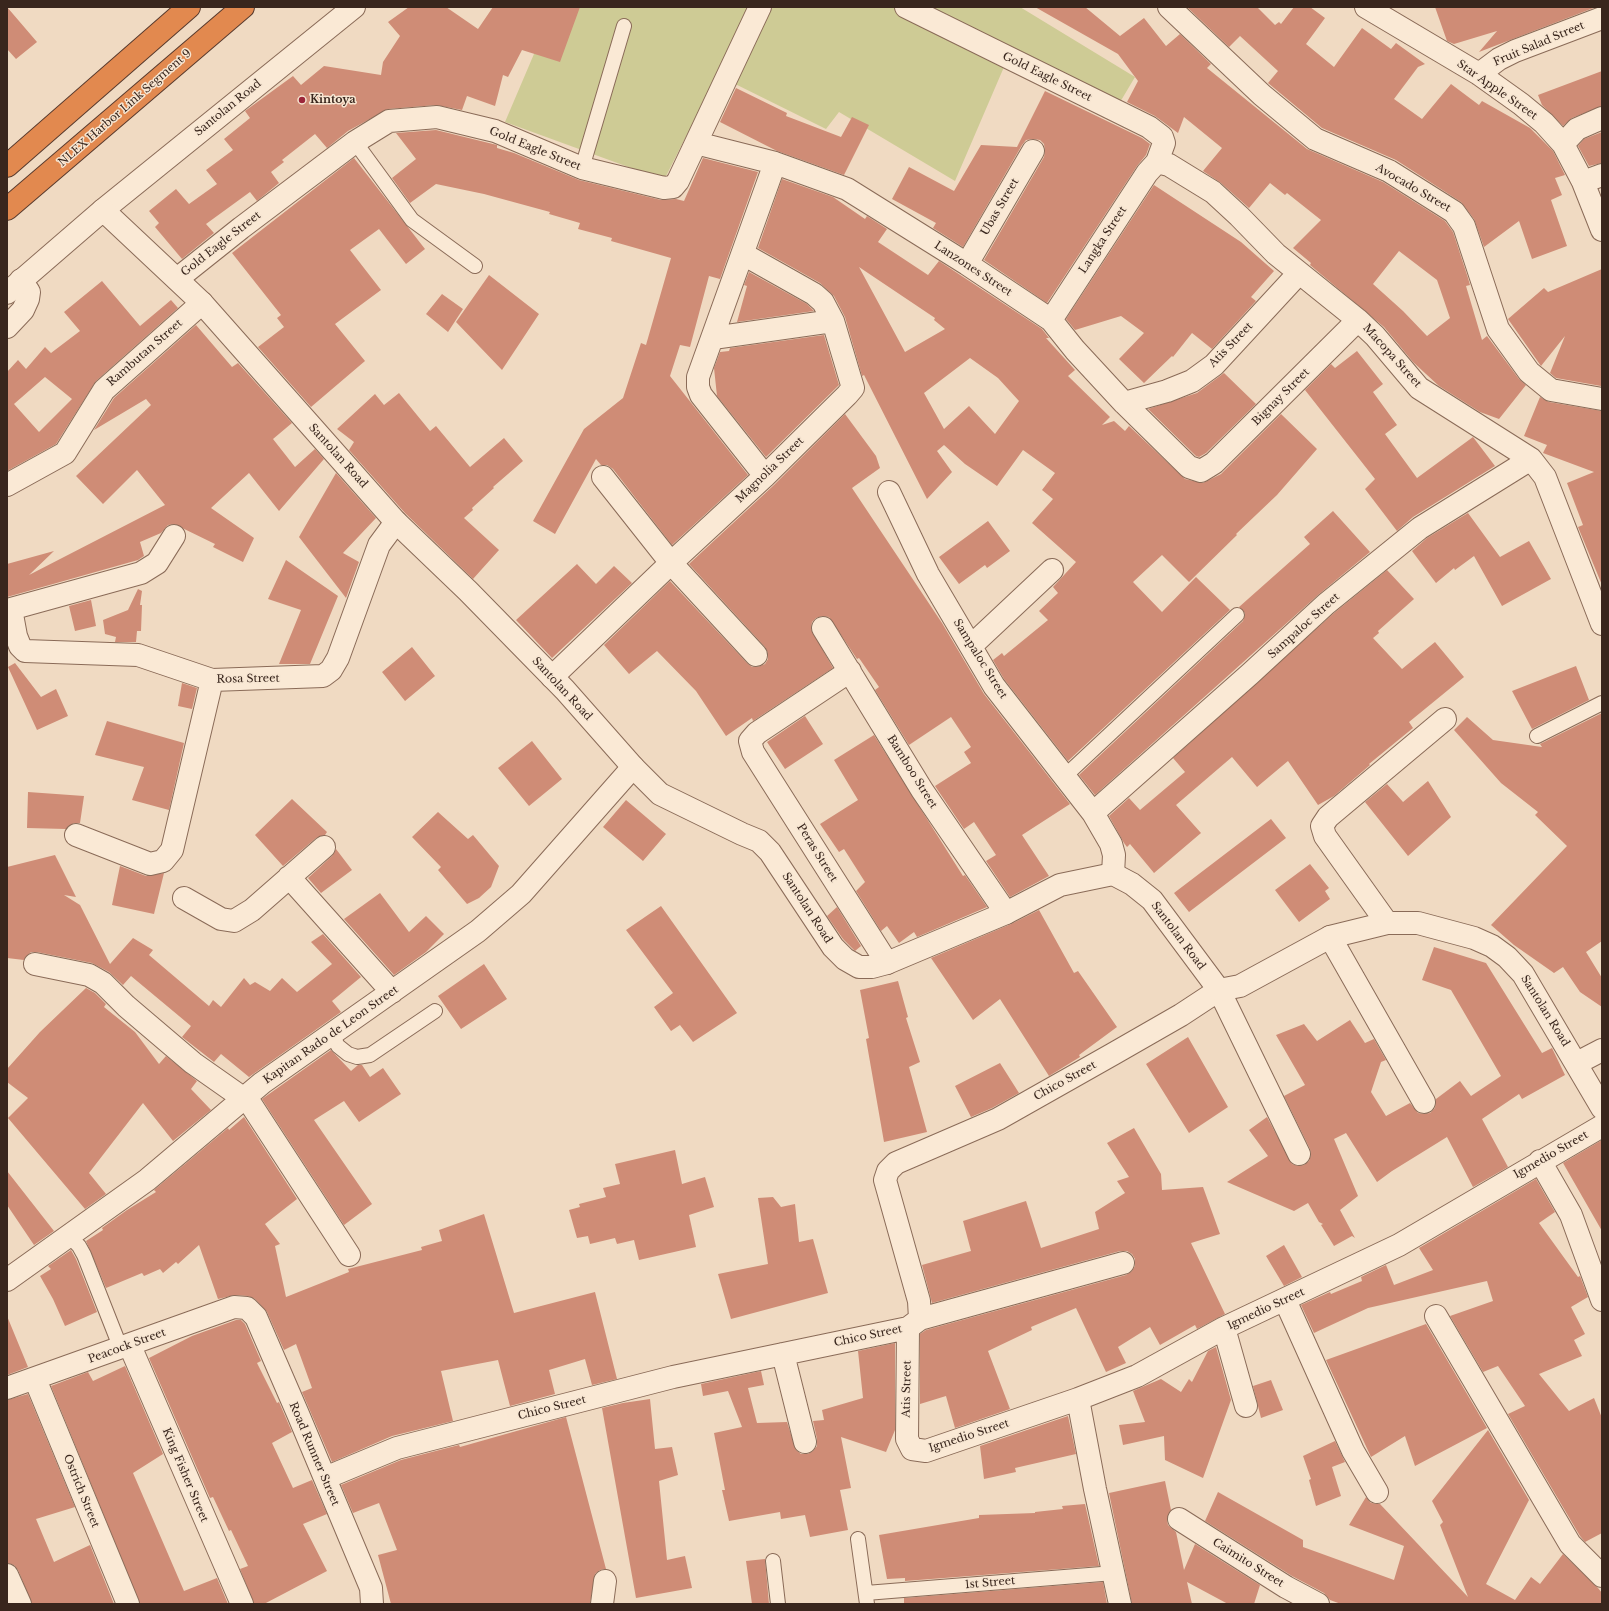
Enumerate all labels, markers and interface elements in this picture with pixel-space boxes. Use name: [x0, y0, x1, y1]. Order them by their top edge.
street label: Fruit Salad Street: [1492, 19, 1586, 69]
street label: NLEX Harbor Link Segment 9: [56, 47, 194, 169]
street label: Gold Eagle Street: [1000, 50, 1094, 104]
street label: Star Apple Street: [1454, 57, 1540, 123]
street label: Santolan Road: [192, 77, 264, 139]
place label: Kintoya: [310, 93, 355, 107]
marker: Kintoya: [297, 95, 307, 105]
street label: Gold Eagle Street: [487, 125, 583, 173]
street label: Avocado Street: [1373, 161, 1453, 215]
street label: Ubas Street: [978, 176, 1022, 238]
street label: Langka Street: [1076, 204, 1130, 276]
street label: Gold Eagle Street: [178, 209, 264, 279]
street label: Lanzones Street: [932, 239, 1014, 299]
street label: Rambutan Street: [105, 317, 185, 389]
street label: Atis Street: [1206, 320, 1256, 370]
street label: Macopa Street: [1360, 321, 1424, 391]
street label: Bignay Street: [1250, 366, 1312, 428]
street label: Santolan Road: [306, 421, 370, 491]
street label: Magnolia Street: [733, 434, 807, 506]
street label: Sampaloc Street: [1266, 590, 1342, 662]
street label: Sampaloc Street: [950, 617, 1010, 701]
street label: Santolan Road: [529, 655, 595, 723]
street label: Rosa Street: [216, 672, 280, 686]
street label: Bamboo Street: [884, 733, 940, 811]
street label: Peras Street: [794, 821, 840, 885]
street label: Santolan Road: [779, 870, 835, 946]
street label: Santolan Road: [1148, 899, 1208, 973]
street label: Santolan Road: [1518, 973, 1572, 1049]
street label: Kapitan Rado de Leon Street: [261, 983, 401, 1087]
street label: Chico Street: [1031, 1058, 1099, 1104]
street label: Igmedio Street: [1511, 1128, 1591, 1182]
street label: Igmedio Street: [1225, 1285, 1307, 1333]
street label: Chico Street: [833, 1322, 903, 1350]
street label: Peacock Street: [86, 1326, 168, 1366]
street label: Atis Street: [900, 1360, 914, 1418]
street label: Chico Street: [517, 1393, 587, 1423]
street label: Road Runner Street: [286, 1400, 342, 1508]
street label: Igmedio Street: [927, 1417, 1011, 1455]
street label: King Fisher Street: [159, 1426, 211, 1524]
street label: Ostrich Street: [60, 1452, 102, 1530]
street label: Caimito Street: [1210, 1536, 1286, 1590]
street label: 1st Street: [964, 1574, 1016, 1592]

